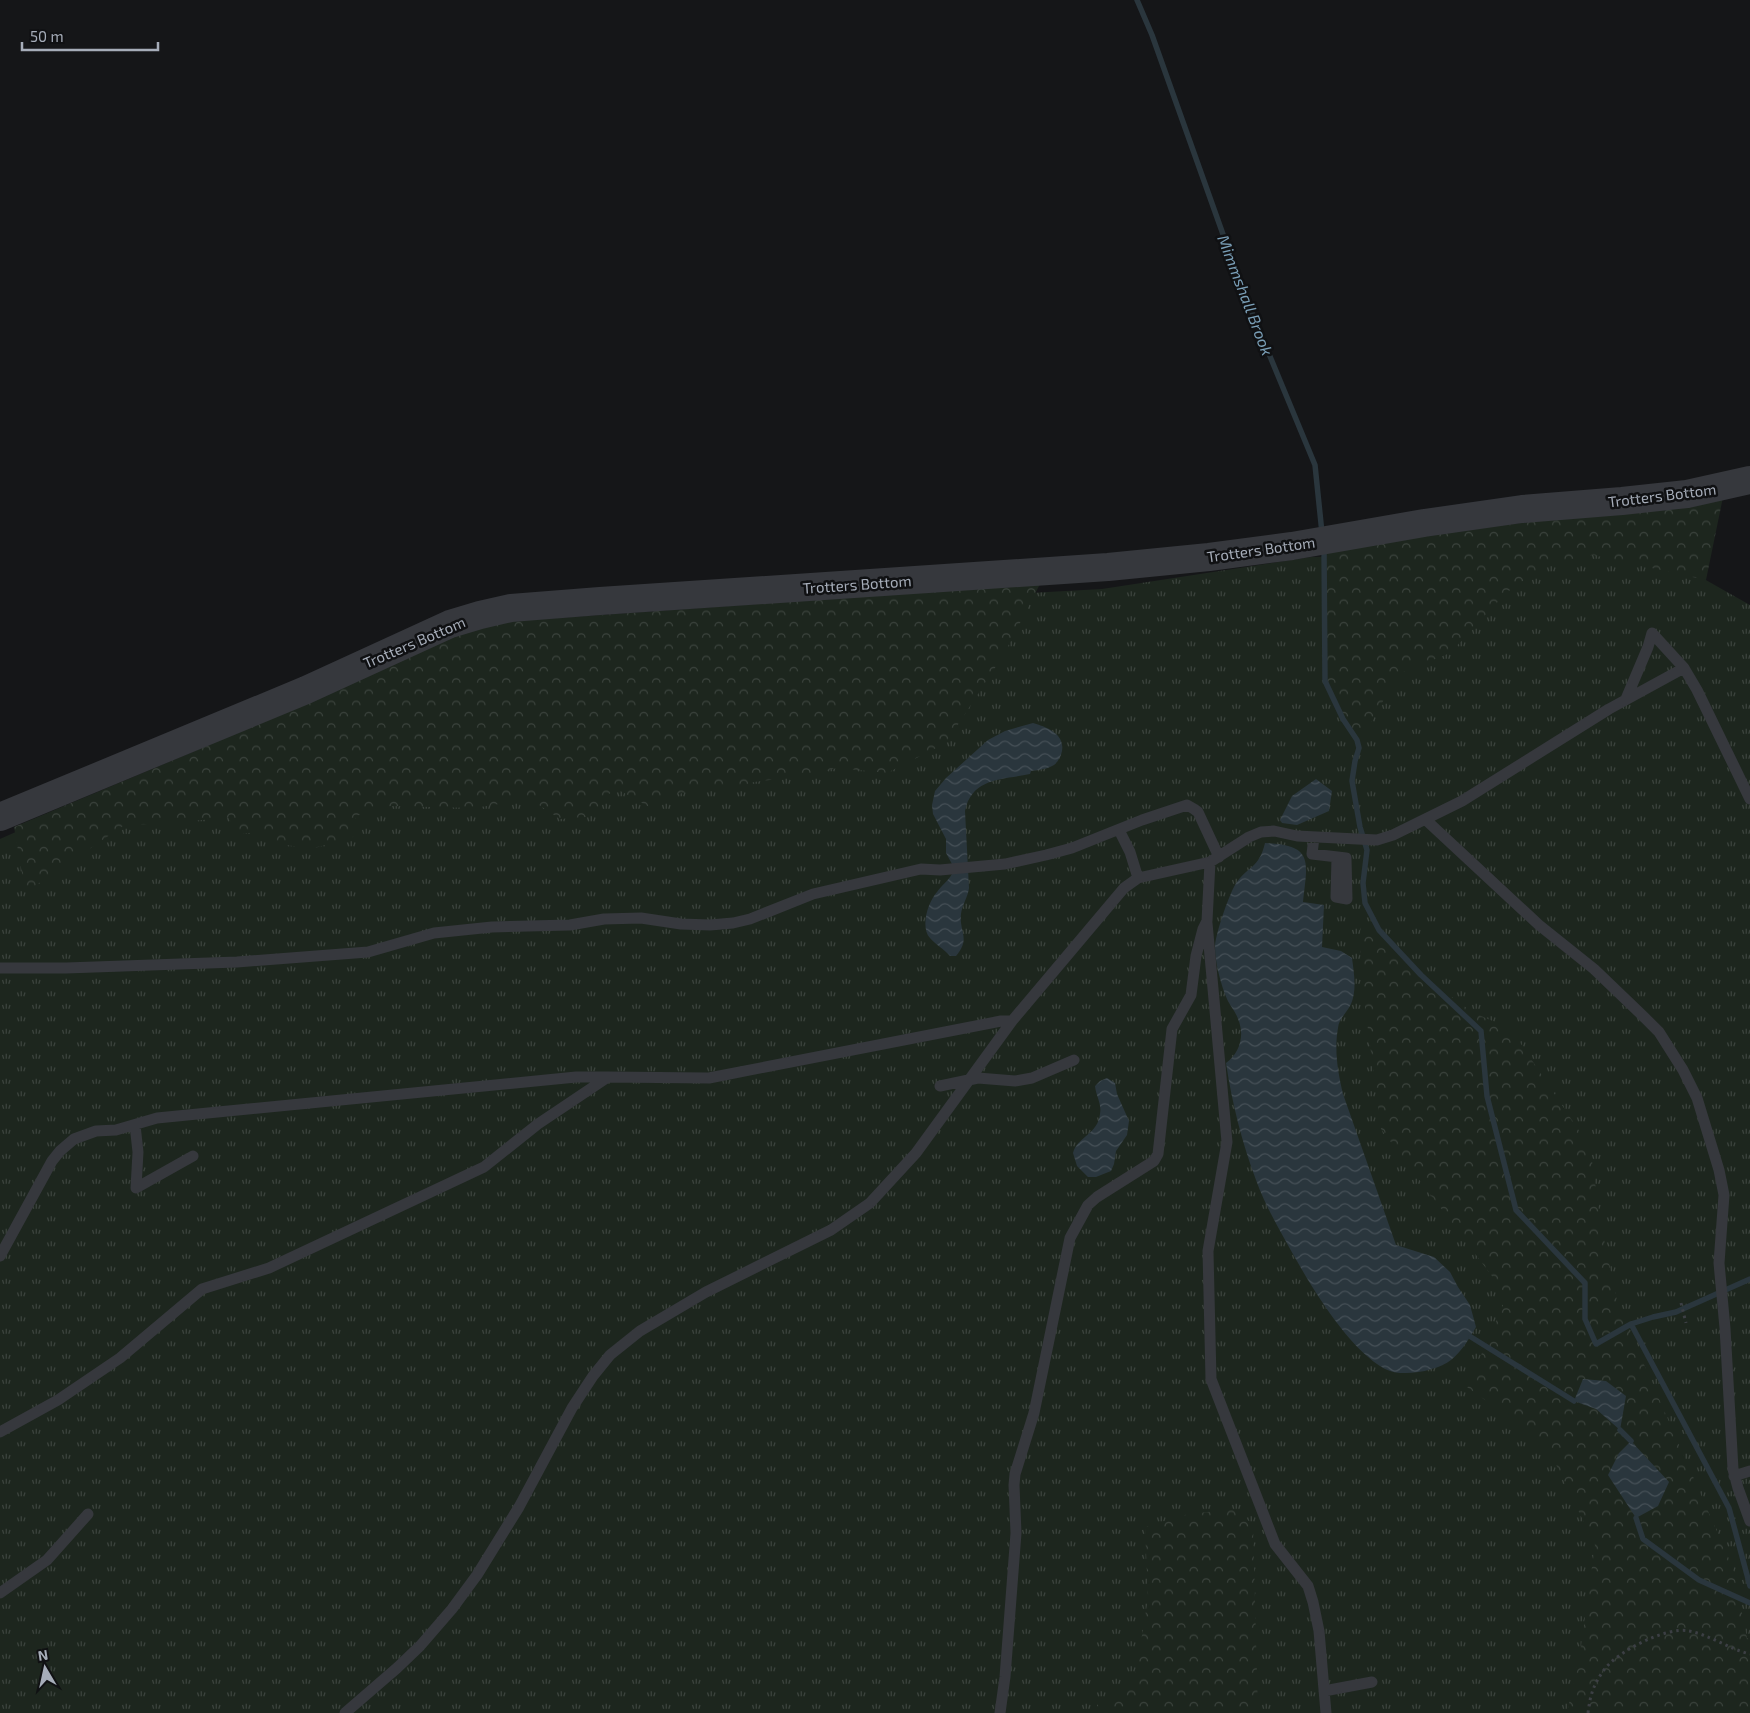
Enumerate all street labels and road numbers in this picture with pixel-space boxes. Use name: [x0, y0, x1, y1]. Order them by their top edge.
street label: Trotters Bottom: [1607, 479, 1717, 511]
street label: Trotters Bottom: [1206, 533, 1316, 565]
street label: Trotters Bottom: [802, 571, 912, 597]
street label: Trotters Bottom: [360, 612, 468, 672]

